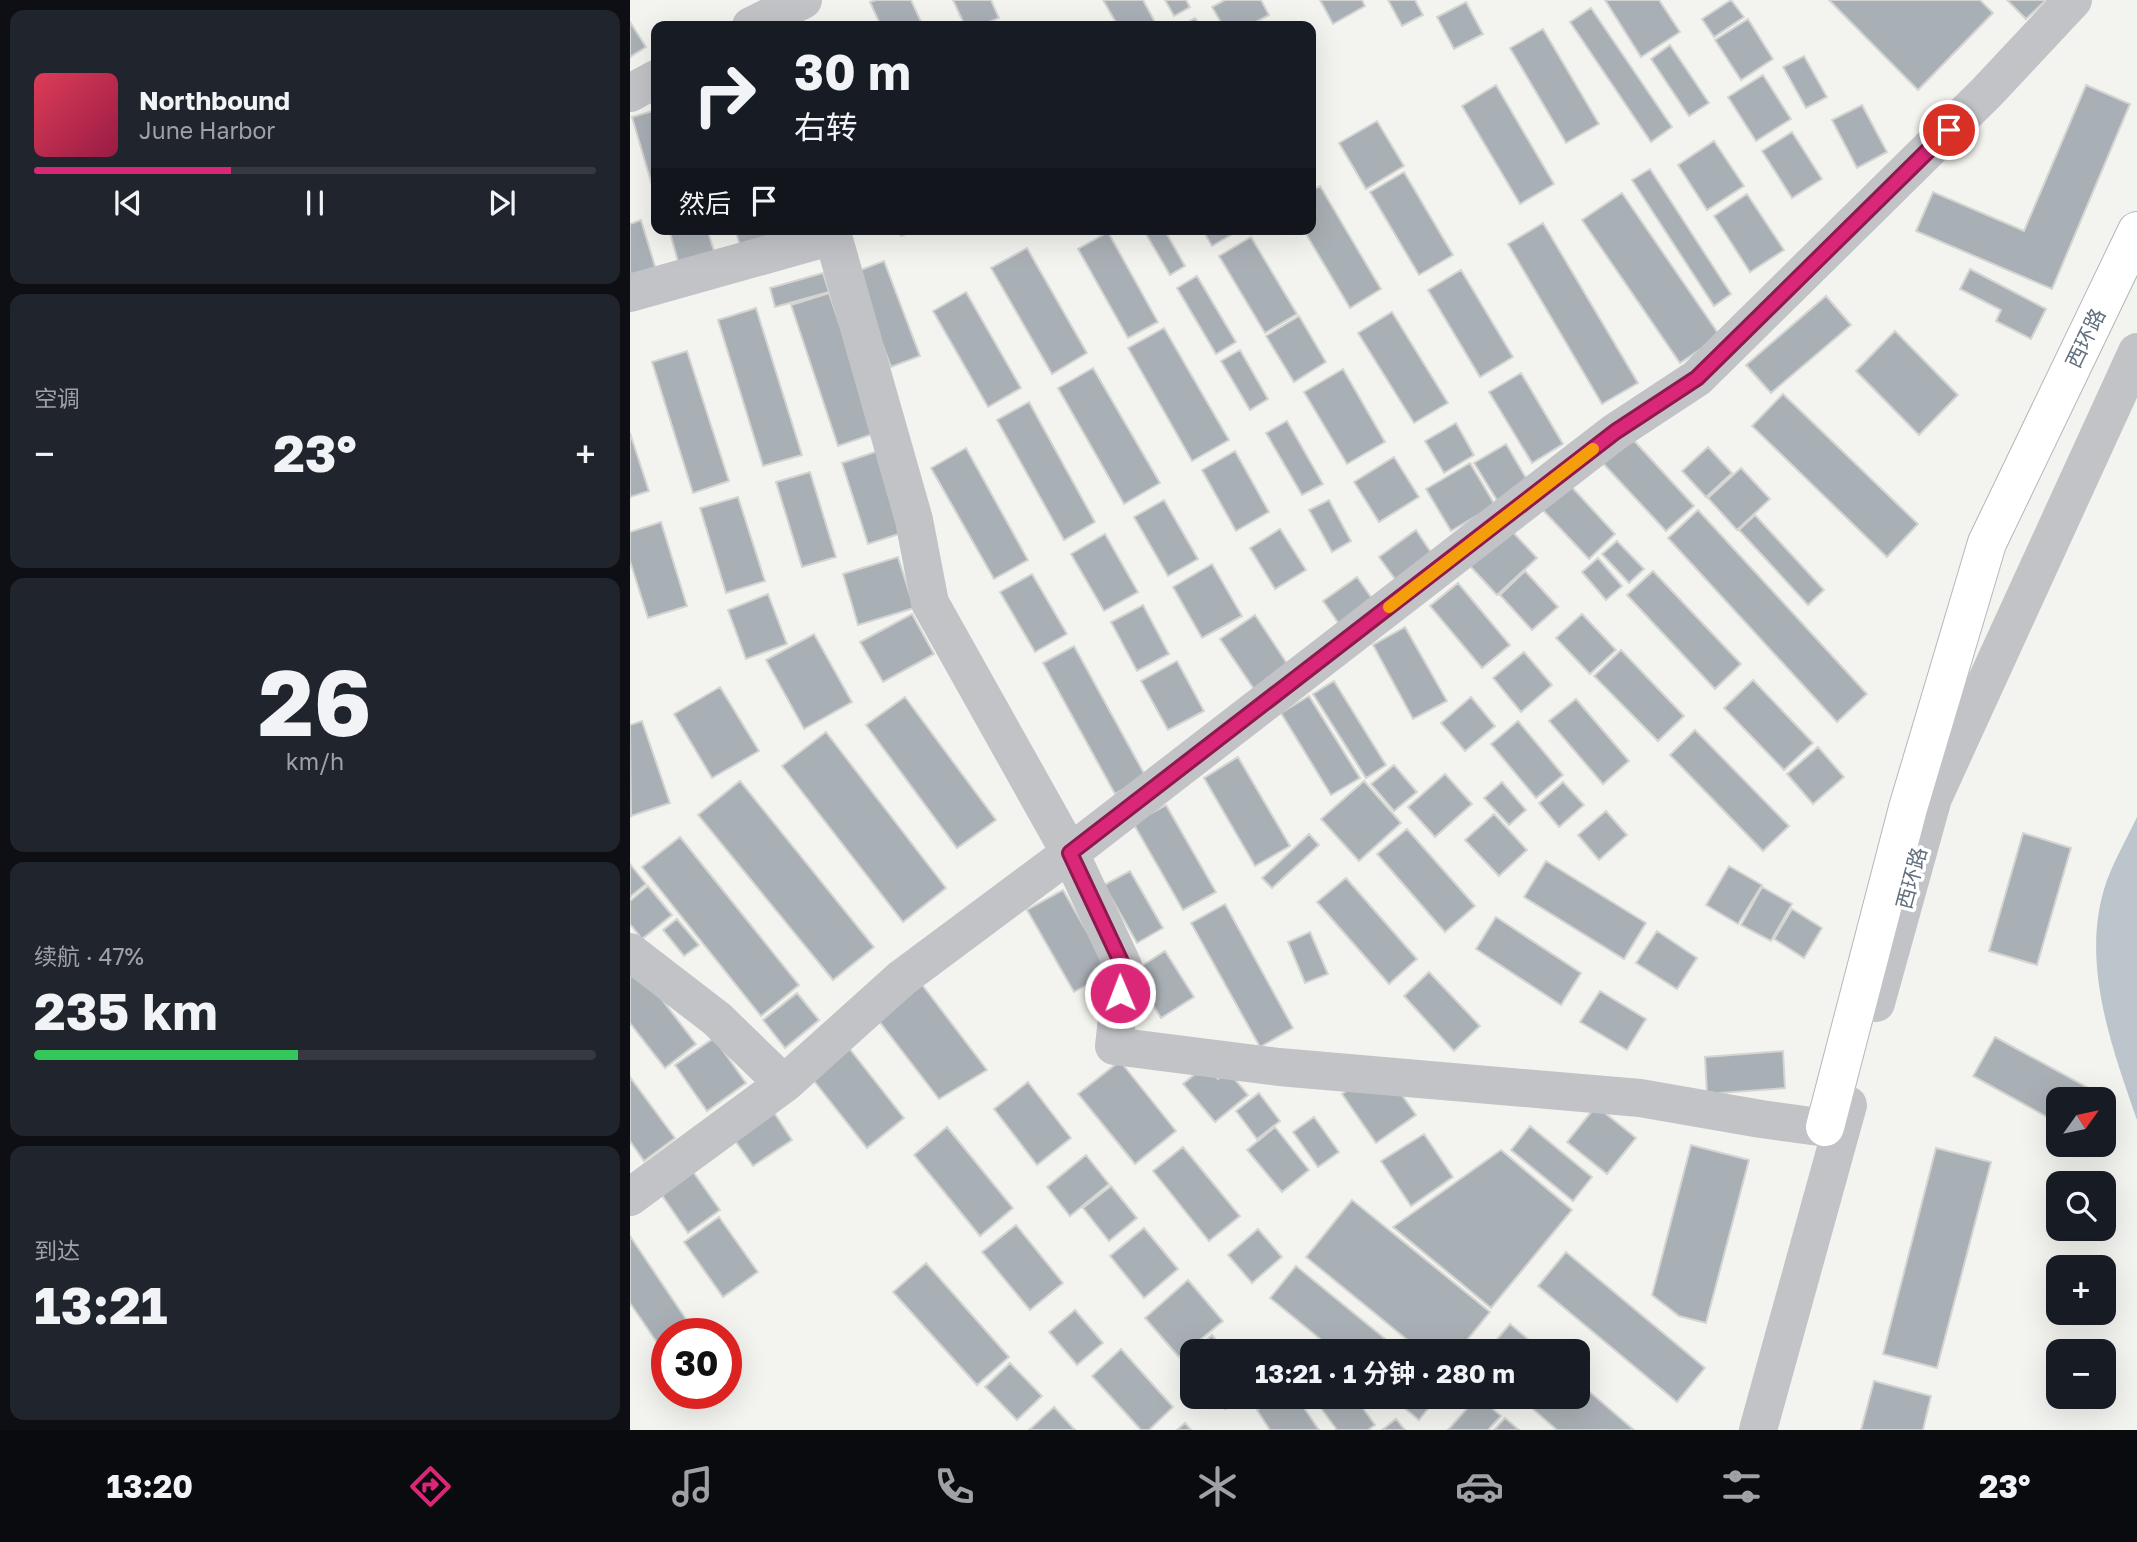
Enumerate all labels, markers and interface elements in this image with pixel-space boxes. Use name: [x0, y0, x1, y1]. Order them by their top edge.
text: 30 m: [794, 42, 911, 101]
icon: right: [679, 49, 770, 140]
text: Northbound: [139, 85, 290, 116]
pin: [1919, 100, 1979, 160]
text: 右转: [794, 108, 858, 146]
icon: arrive: [1930, 111, 1968, 149]
text: June Harbor: [139, 116, 275, 144]
icon: arrive: [745, 182, 783, 220]
icon: previous: [109, 184, 147, 222]
icon: pause: [296, 184, 334, 222]
icon: next: [483, 184, 521, 222]
text: 然后: [679, 188, 731, 219]
street label: 西环路: [2060, 304, 2110, 372]
text: 空调: [34, 384, 80, 412]
text: 23°: [273, 421, 357, 483]
text: −: [34, 431, 55, 476]
text: +: [575, 431, 596, 476]
text: 26: [258, 647, 372, 756]
text: km/h: [286, 747, 344, 775]
street label: 西环路: [1890, 844, 1932, 912]
text: 续航 · 47%: [34, 942, 144, 970]
position arrow: [1083, 956, 1157, 1030]
text: 235 km: [34, 979, 218, 1041]
north arrow: [2046, 1087, 2116, 1157]
map controls: [2046, 1087, 2116, 1409]
button: search: [2046, 1171, 2116, 1241]
text: 到达: [34, 1236, 80, 1264]
button: +: [2046, 1255, 2116, 1325]
text: 13:21: [34, 1273, 168, 1335]
speed limit sign: 30: [651, 1318, 742, 1409]
button: −: [2046, 1339, 2116, 1409]
text: 13:21 · 1 分钟 · 280 m: [1255, 1358, 1515, 1389]
icon: directions: [406, 1462, 455, 1511]
icon: music: [668, 1462, 717, 1511]
icon: phone: [930, 1462, 979, 1511]
icon: climate: [1193, 1462, 1242, 1511]
icon: car: [1455, 1462, 1504, 1511]
icon: filters: [1717, 1462, 1766, 1511]
text: 13:20: [107, 1467, 193, 1505]
text: 23°: [1979, 1467, 2030, 1505]

